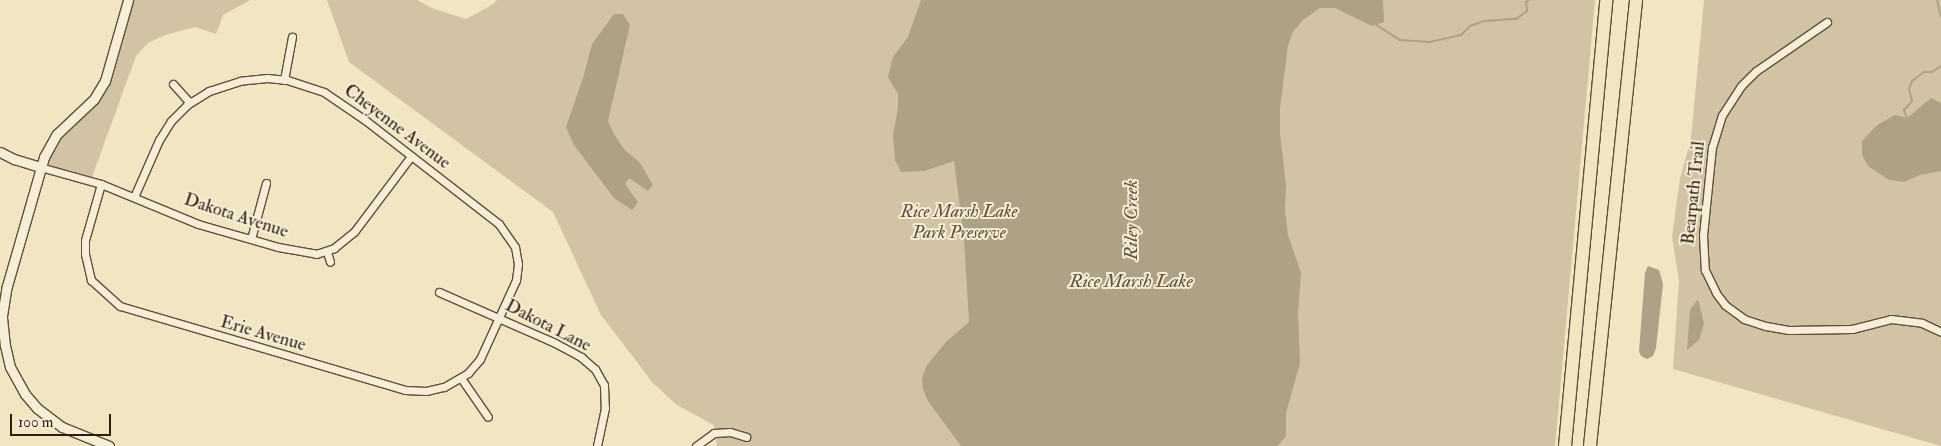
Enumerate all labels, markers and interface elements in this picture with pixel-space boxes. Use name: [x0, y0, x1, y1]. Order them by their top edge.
street label: Cheyenne Avenue: [340, 80, 454, 174]
street label: Bearpath Trail: [1678, 140, 1710, 246]
water label: Riley Creek: [1121, 180, 1143, 260]
street label: Dakota Avenue: [181, 189, 291, 243]
park label: Rice Marsh Lake Park Preserve: [901, 202, 1017, 244]
water label: Rice Marsh Lake: [1069, 271, 1193, 293]
street label: Dakota Lane: [502, 295, 594, 357]
street label: Erie Avenue: [218, 312, 308, 356]
scale bar: [12, 404, 114, 436]
text: 100 m: [18, 413, 53, 432]

